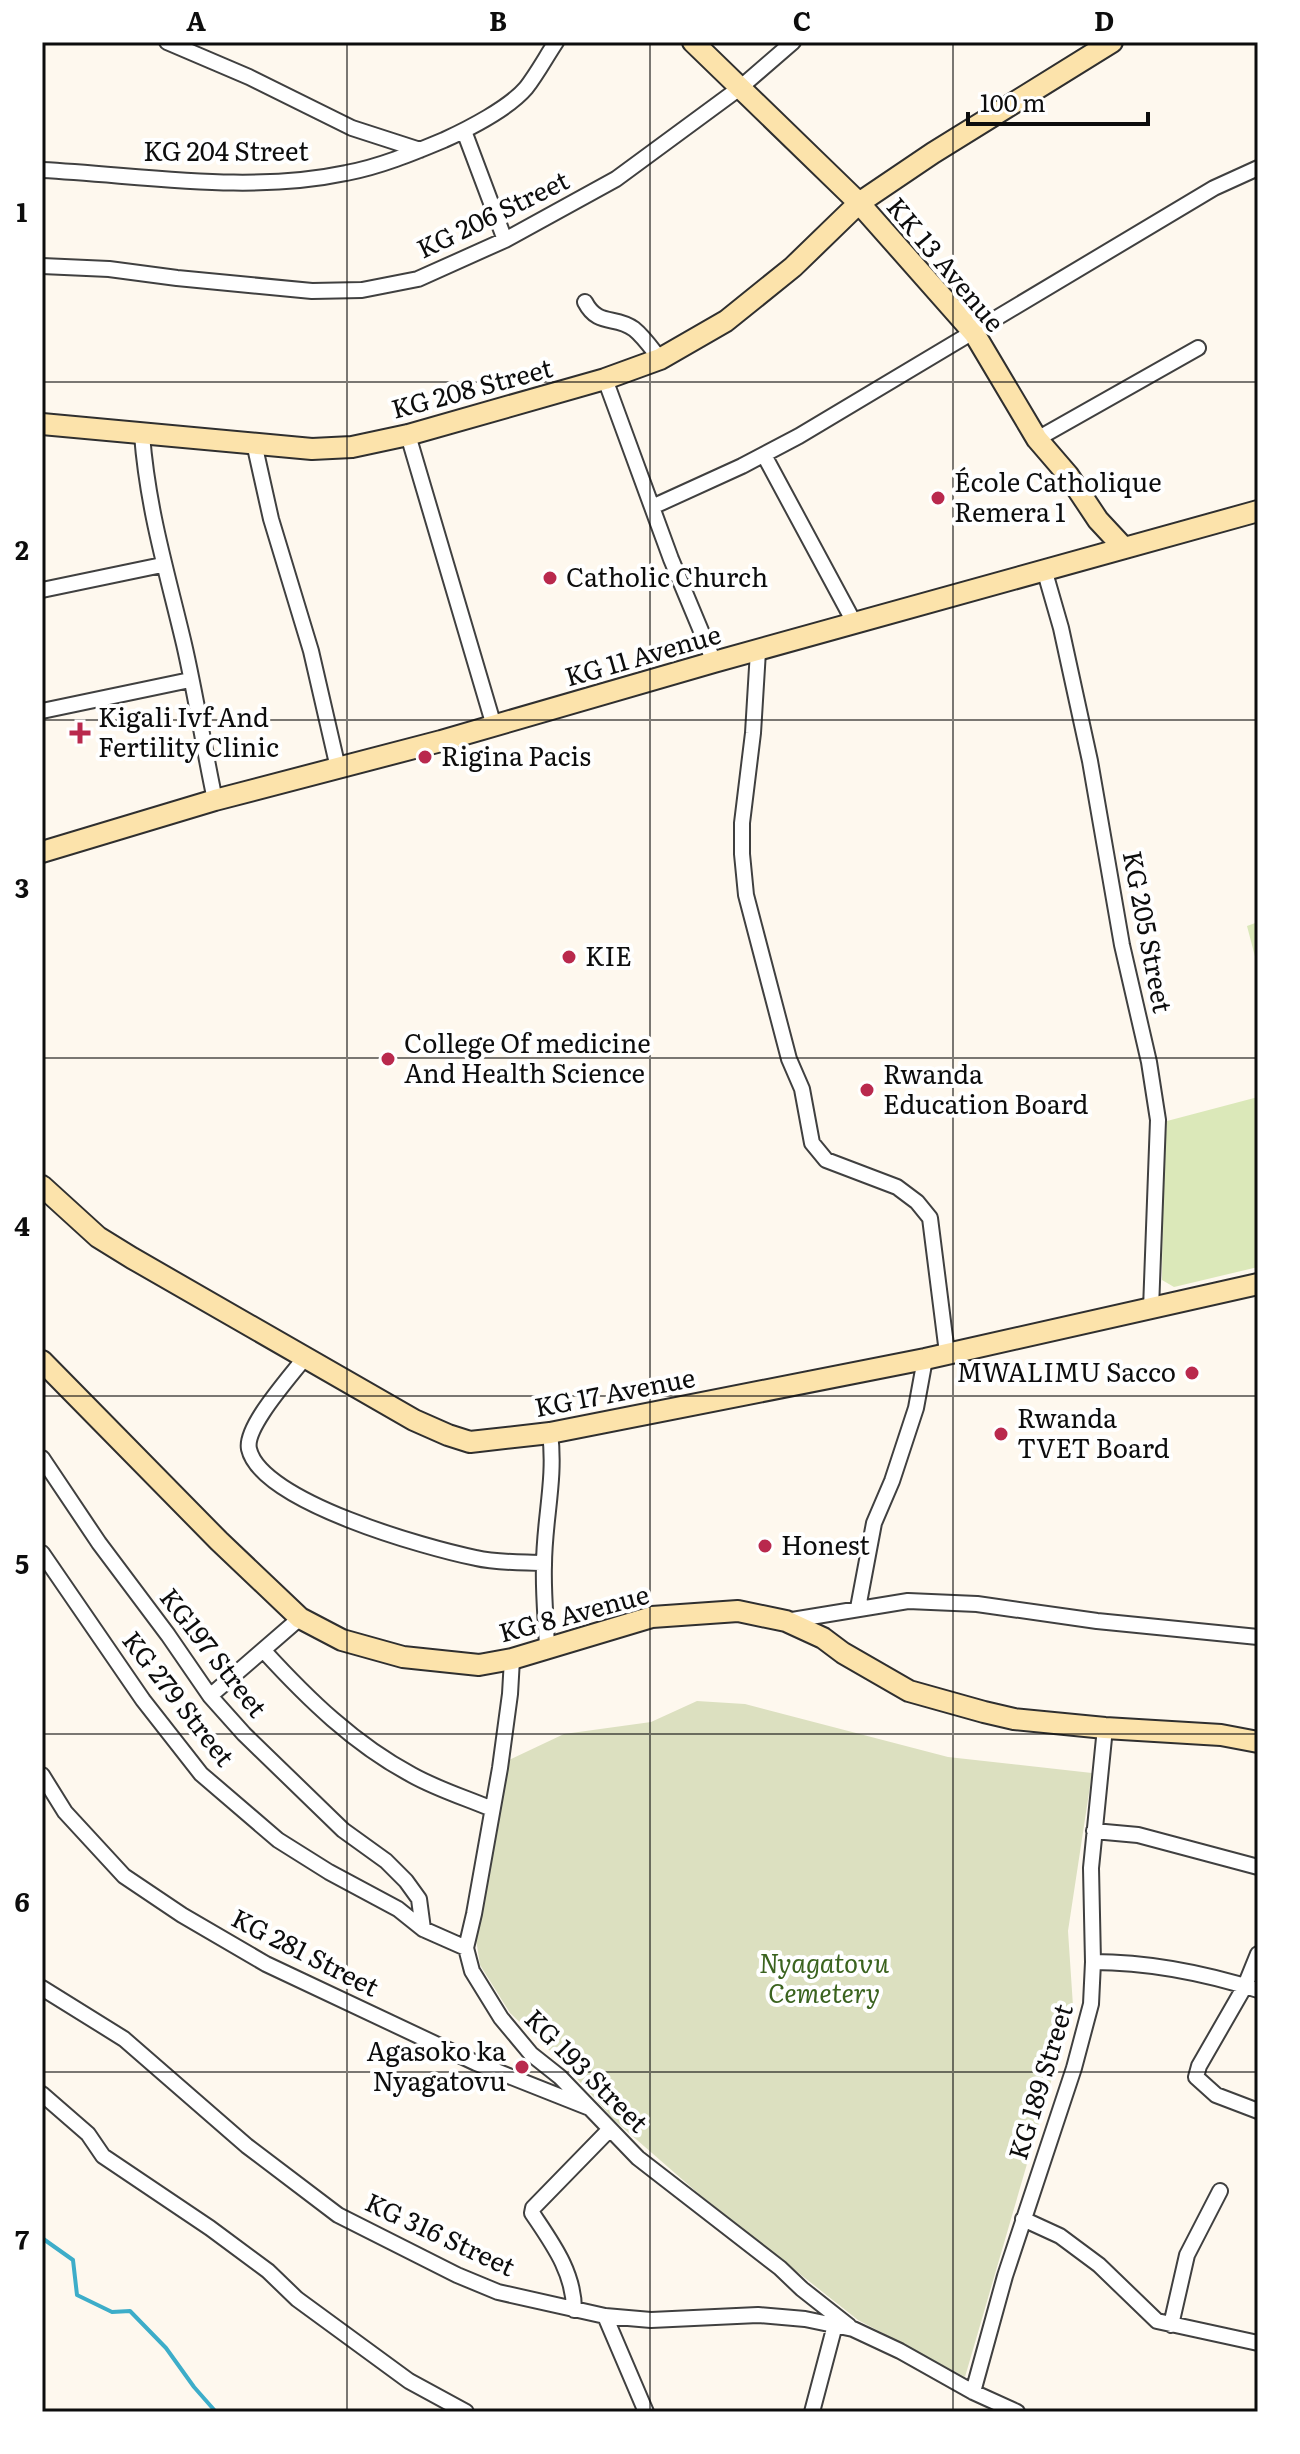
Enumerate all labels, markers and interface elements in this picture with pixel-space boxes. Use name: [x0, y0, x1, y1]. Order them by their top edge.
text: A: [186, 0, 206, 39]
text: B: [489, 0, 507, 39]
text: C: [793, 0, 811, 39]
text: D: [1094, 0, 1114, 39]
scale bar: [968, 76, 1148, 126]
text: 100 m: [980, 84, 1046, 119]
street label: KG 204 Street: [143, 130, 309, 169]
street label: KG 206 Street: [409, 159, 575, 266]
street label: KK 13 Avenue: [879, 187, 1015, 339]
text: 1: [17, 191, 28, 230]
street label: KG 208 Street: [386, 346, 557, 427]
place label: École Catholique Remera 1: [954, 461, 1162, 530]
marker: École Catholique Remera 1: [929, 489, 947, 507]
text: 2: [15, 529, 29, 568]
place label: Catholic Church: [566, 556, 768, 595]
marker: Catholic Church: [541, 569, 559, 587]
street label: KG 11 Avenue: [560, 613, 725, 695]
place label: Kigali Ivf And Fertility Clinic: [98, 696, 279, 765]
marker: Kigali Ivf And Fertility Clinic: [69, 722, 91, 744]
place label: Rigina Pacis: [441, 735, 591, 774]
marker: Rigina Pacis: [416, 748, 434, 766]
street label: KG 205 Street: [1115, 847, 1184, 1016]
text: 3: [15, 867, 29, 906]
place label: KIE: [585, 935, 632, 974]
marker: KIE: [560, 948, 578, 966]
place label: College Of medicine And Health Science: [404, 1022, 651, 1091]
marker: College Of medicine And Health Science: [379, 1050, 397, 1068]
place label: Rwanda Education Board: [883, 1053, 1089, 1122]
marker: Rwanda Education Board: [858, 1081, 876, 1099]
text: 4: [14, 1205, 30, 1244]
place label: MWALIMU Sacco: [957, 1351, 1176, 1390]
street label: KG 17 Avenue: [531, 1356, 698, 1425]
marker: MWALIMU Sacco: [1183, 1364, 1201, 1382]
place label: Rwanda TVET Board: [1017, 1397, 1170, 1466]
marker: Rwanda TVET Board: [992, 1425, 1010, 1443]
place label: Honest: [781, 1524, 870, 1563]
marker: Honest: [756, 1537, 774, 1555]
text: 5: [15, 1543, 29, 1582]
street label: KG 8 Avenue: [494, 1573, 653, 1650]
street label: KG197 Street: [152, 1578, 278, 1725]
street label: KG 279 Street: [115, 1621, 246, 1774]
text: 6: [14, 1881, 30, 1920]
street label: KG 281 Street: [226, 1897, 387, 2005]
park label: Nyagatovu Cemetery: [759, 1942, 890, 2011]
street label: KG 193 Street: [517, 1998, 659, 2140]
street label: KG 189 Street: [996, 1998, 1081, 2164]
place label: Agasoko ka Nyagatovu: [366, 2030, 506, 2099]
marker: Agasoko ka Nyagatovu: [513, 2058, 531, 2076]
street label: KG 316 Street: [360, 2181, 523, 2285]
text: 7: [15, 2219, 29, 2258]

